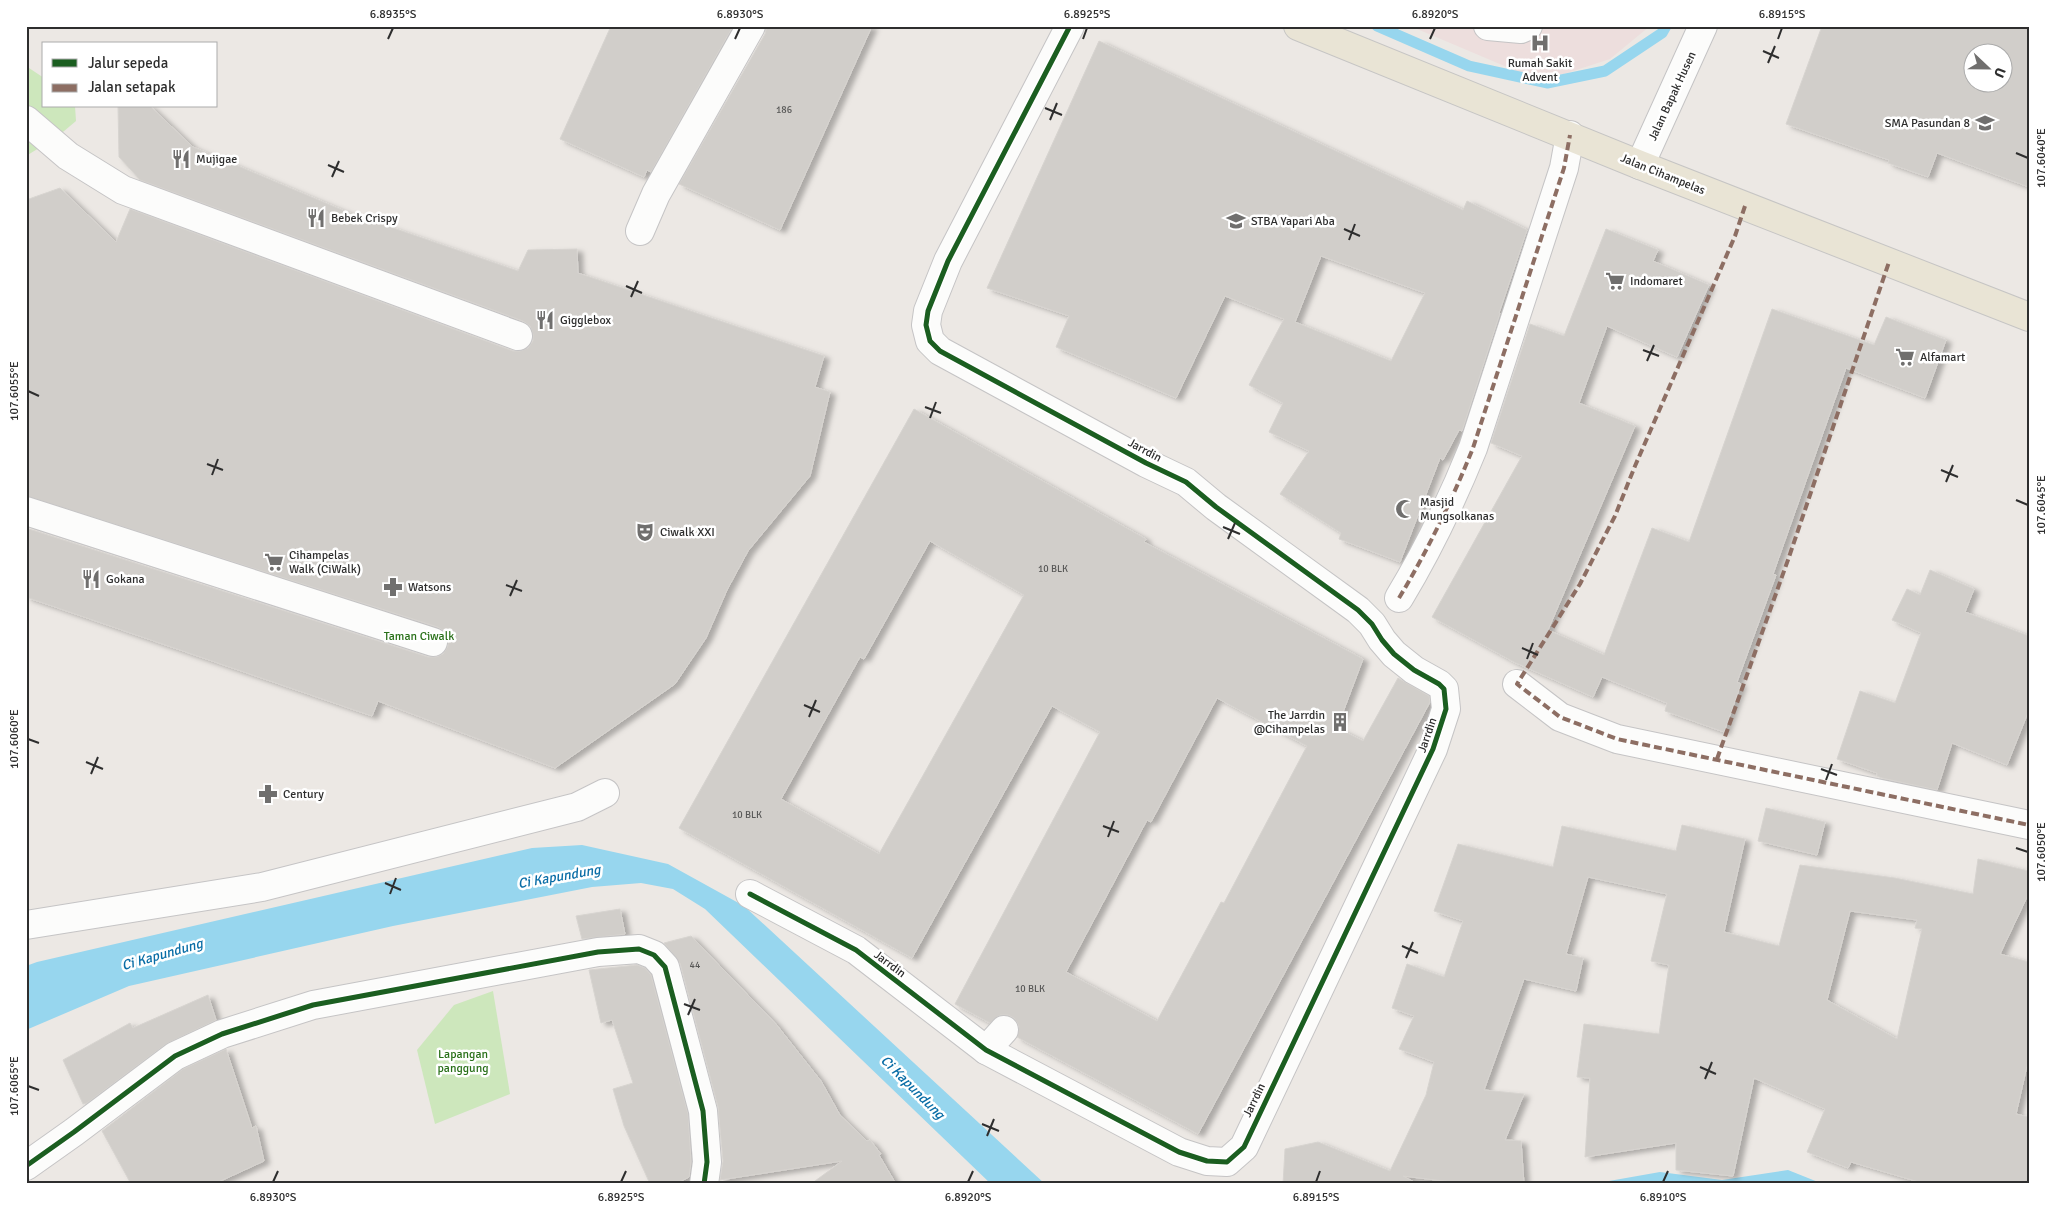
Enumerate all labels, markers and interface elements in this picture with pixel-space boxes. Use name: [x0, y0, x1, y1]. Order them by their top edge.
text: 6.8935°S: [370, 7, 417, 22]
text: 6.8930°S: [717, 7, 764, 22]
text: 6.8925°S: [1064, 7, 1111, 22]
text: 6.8920°S: [1412, 7, 1459, 22]
text: 6.8915°S: [1759, 7, 1806, 22]
hospital icon: Rumah Sakit Advent: [1529, 32, 1551, 54]
legend: [42, 42, 218, 108]
north arrow: [1962, 42, 2012, 92]
street label: Jalan Bapak Husen: [1645, 49, 1700, 143]
text: Jalur sepeda: [88, 54, 168, 72]
place label: Rumah Sakit Advent: [1508, 56, 1572, 85]
text: U: [1990, 65, 2009, 80]
text: Jalan setapak: [88, 78, 176, 96]
house number: 186: [776, 104, 792, 116]
school or university icon: SMA Pasundan 8: [1974, 112, 1996, 134]
place label: SMA Pasundan 8: [1885, 116, 1970, 131]
text: 107.6040°E: [2034, 128, 2049, 188]
restaurant icon: Mujigae: [170, 148, 192, 170]
street label: Jalan Cihampelas: [1618, 151, 1707, 198]
place label: Mujigae: [196, 152, 237, 167]
restaurant icon: Bebek Crispy: [305, 207, 327, 229]
school or university icon: STBA Yapari Aba: [1225, 210, 1247, 232]
place label: Bebek Crispy: [331, 211, 398, 226]
place label: STBA Yapari Aba: [1251, 214, 1335, 229]
supermarket icon: Indomaret: [1604, 270, 1626, 292]
place label: Indomaret: [1630, 274, 1683, 289]
restaurant icon: Gigglebox: [534, 309, 556, 331]
place label: Gigglebox: [560, 313, 611, 328]
supermarket icon: Alfamart: [1894, 346, 1916, 368]
place label: Alfamart: [1920, 350, 1965, 365]
text: 107.6055°E: [7, 361, 22, 421]
street label: Jarrdin: [1125, 435, 1164, 466]
text: 107.6045°E: [2034, 475, 2049, 535]
place label: Masjid Mungsolkanas: [1420, 495, 1494, 524]
mosque icon: Masjid Mungsolkanas: [1394, 498, 1416, 520]
theatre icon: Ciwalk XXI: [634, 521, 656, 543]
place label: Ciwalk XXI: [660, 525, 715, 540]
place label: Cihampelas Walk (CiWalk): [289, 548, 361, 577]
supermarket icon: Cihampelas Walk (CiWalk): [263, 551, 285, 573]
house number: 10 BLK: [1038, 563, 1068, 575]
restaurant icon: Gokana: [80, 568, 102, 590]
place label: Gokana: [106, 572, 145, 587]
pharmacy icon: Watsons: [382, 576, 404, 598]
place label: Watsons: [408, 580, 451, 595]
park label: Taman Ciwalk: [384, 629, 454, 644]
place label: The Jarrdin @Cihampelas: [1254, 708, 1325, 737]
text: 107.6060°E: [7, 709, 22, 769]
building icon: The Jarrdin @Cihampelas: [1329, 711, 1351, 733]
street label: Jarrdin: [1415, 716, 1440, 755]
pharmacy icon: Century: [257, 783, 279, 805]
place label: Century: [283, 787, 324, 802]
house number: 10 BLK: [732, 809, 762, 821]
text: 107.6050°E: [2034, 822, 2049, 882]
water label: Ci Kapundung: [516, 861, 603, 892]
water label: Ci Kapundung: [120, 934, 206, 974]
street label: Jarrdin: [871, 948, 909, 981]
house number: 44: [690, 959, 701, 971]
house number: 10 BLK: [1015, 983, 1045, 995]
park label: Lapangan panggung: [437, 1047, 489, 1076]
water label: Ci Kapundung: [877, 1052, 949, 1124]
text: 107.6065°E: [7, 1056, 22, 1116]
street label: Jarrdin: [1240, 1081, 1269, 1120]
text: 6.8930°S: [250, 1190, 297, 1205]
text: 6.8925°S: [598, 1190, 645, 1205]
text: 6.8920°S: [945, 1190, 992, 1205]
text: 6.8915°S: [1293, 1190, 1340, 1205]
text: 6.8910°S: [1640, 1190, 1687, 1205]

